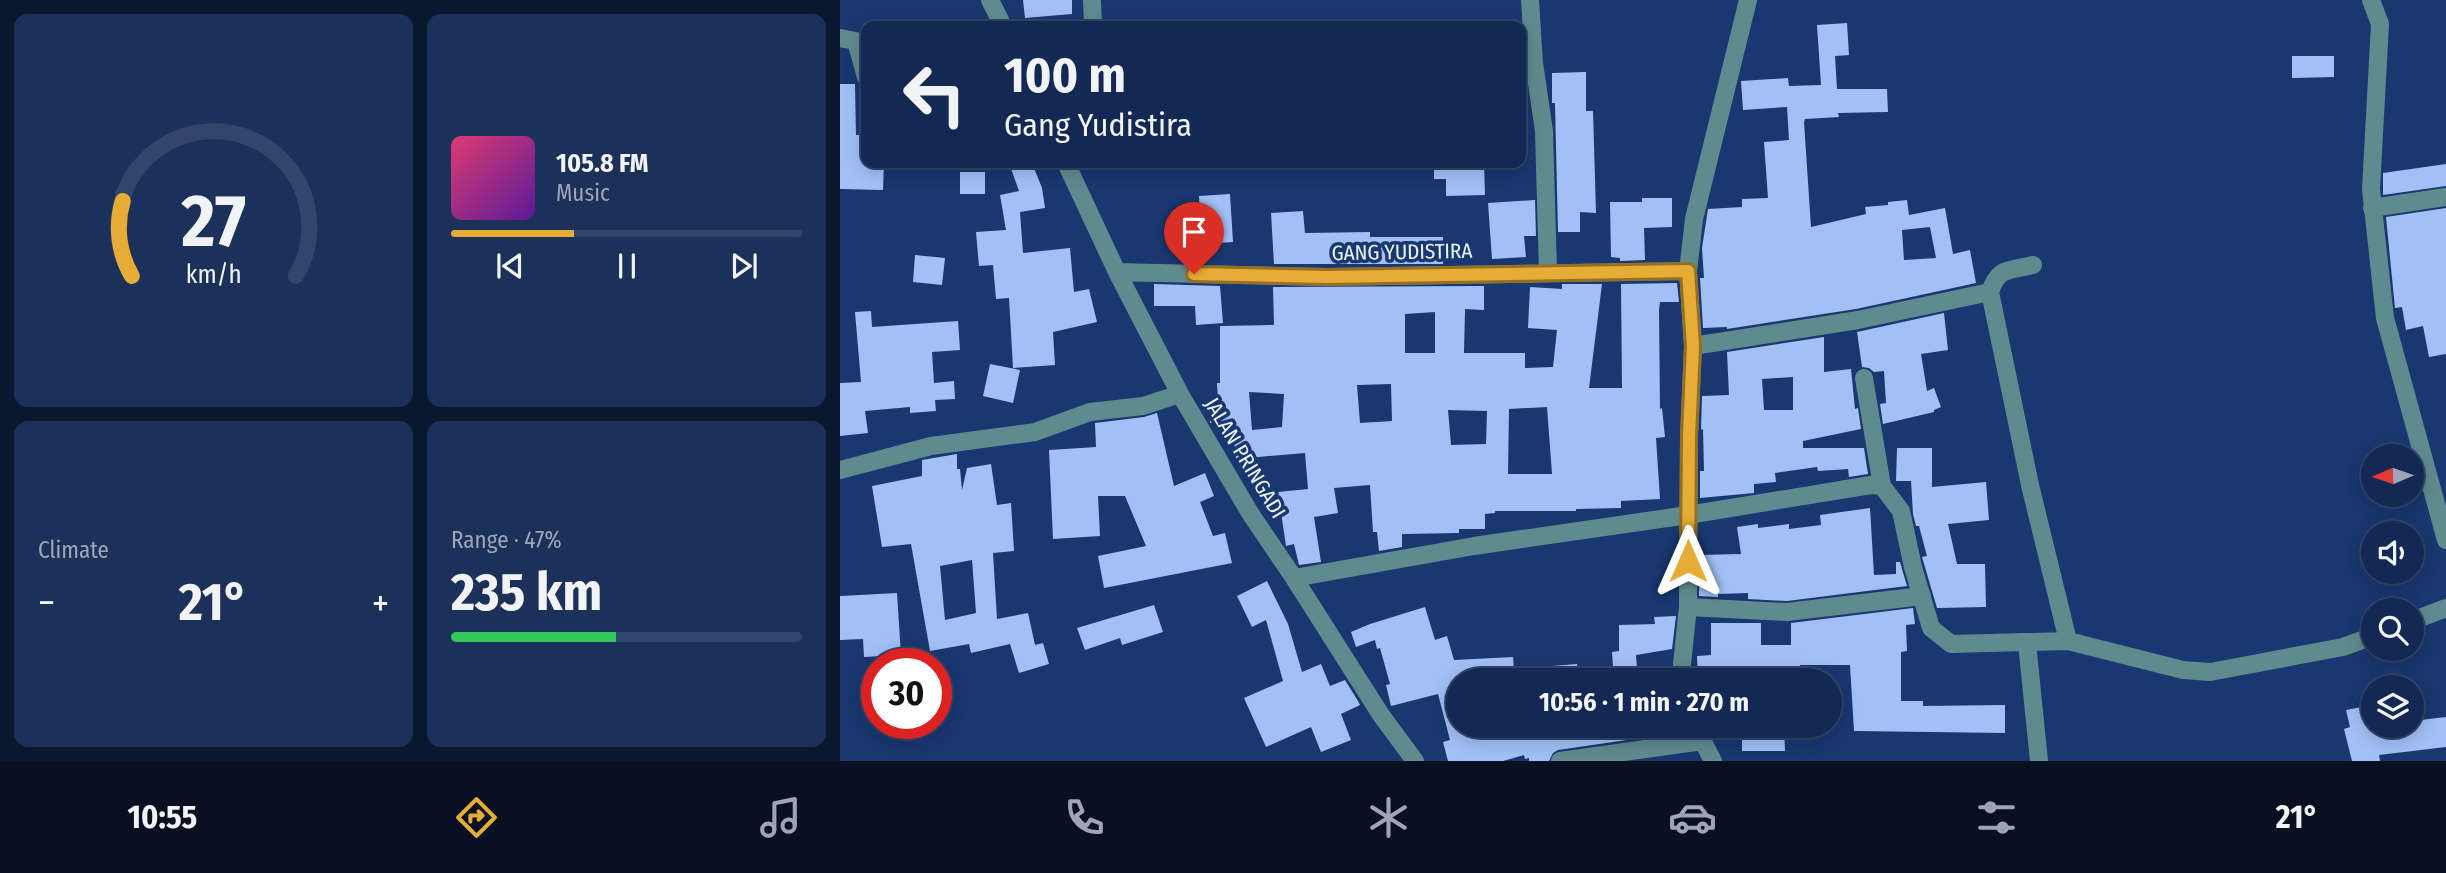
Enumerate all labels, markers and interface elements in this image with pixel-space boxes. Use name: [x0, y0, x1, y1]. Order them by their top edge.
text: 100 m: [1004, 46, 1126, 105]
icon: left: [889, 49, 980, 140]
text: Gang Yudistira: [1004, 106, 1192, 144]
text: 105.8 FM: [556, 148, 649, 179]
text: 27: [180, 179, 246, 266]
text: Music: [556, 179, 610, 207]
pin: [1164, 202, 1224, 274]
icon: arrive: [1175, 213, 1213, 251]
street label: GANG YUDISTIRA: [1331, 238, 1473, 266]
icon: previous: [491, 247, 529, 285]
icon: pause: [608, 247, 646, 285]
icon: next: [725, 247, 763, 285]
text: km/h: [186, 260, 241, 290]
street label: JALAN PRINGADI: [1199, 393, 1291, 523]
north arrow: [2361, 444, 2424, 508]
map controls: [2361, 444, 2424, 738]
button: sound: [2361, 521, 2424, 584]
position arrow: [1651, 524, 1725, 598]
text: Range · 47%: [451, 526, 562, 554]
text: Climate: [38, 536, 109, 564]
text: 235 km: [451, 561, 602, 624]
text: 21°: [179, 571, 248, 634]
text: −: [38, 580, 55, 626]
text: +: [372, 580, 389, 626]
button: search: [2361, 598, 2424, 661]
speed limit sign: 30: [861, 648, 952, 739]
button: layers: [2361, 675, 2424, 738]
text: 10:56 · 1 min · 270 m: [1539, 687, 1749, 718]
icon: directions: [452, 793, 501, 842]
icon: music: [756, 793, 805, 842]
icon: phone: [1060, 793, 1109, 842]
icon: climate: [1364, 793, 1413, 842]
icon: car: [1668, 793, 1717, 842]
icon: filters: [1972, 793, 2021, 842]
text: 10:55: [127, 798, 197, 836]
text: 21°: [2276, 798, 2318, 836]

